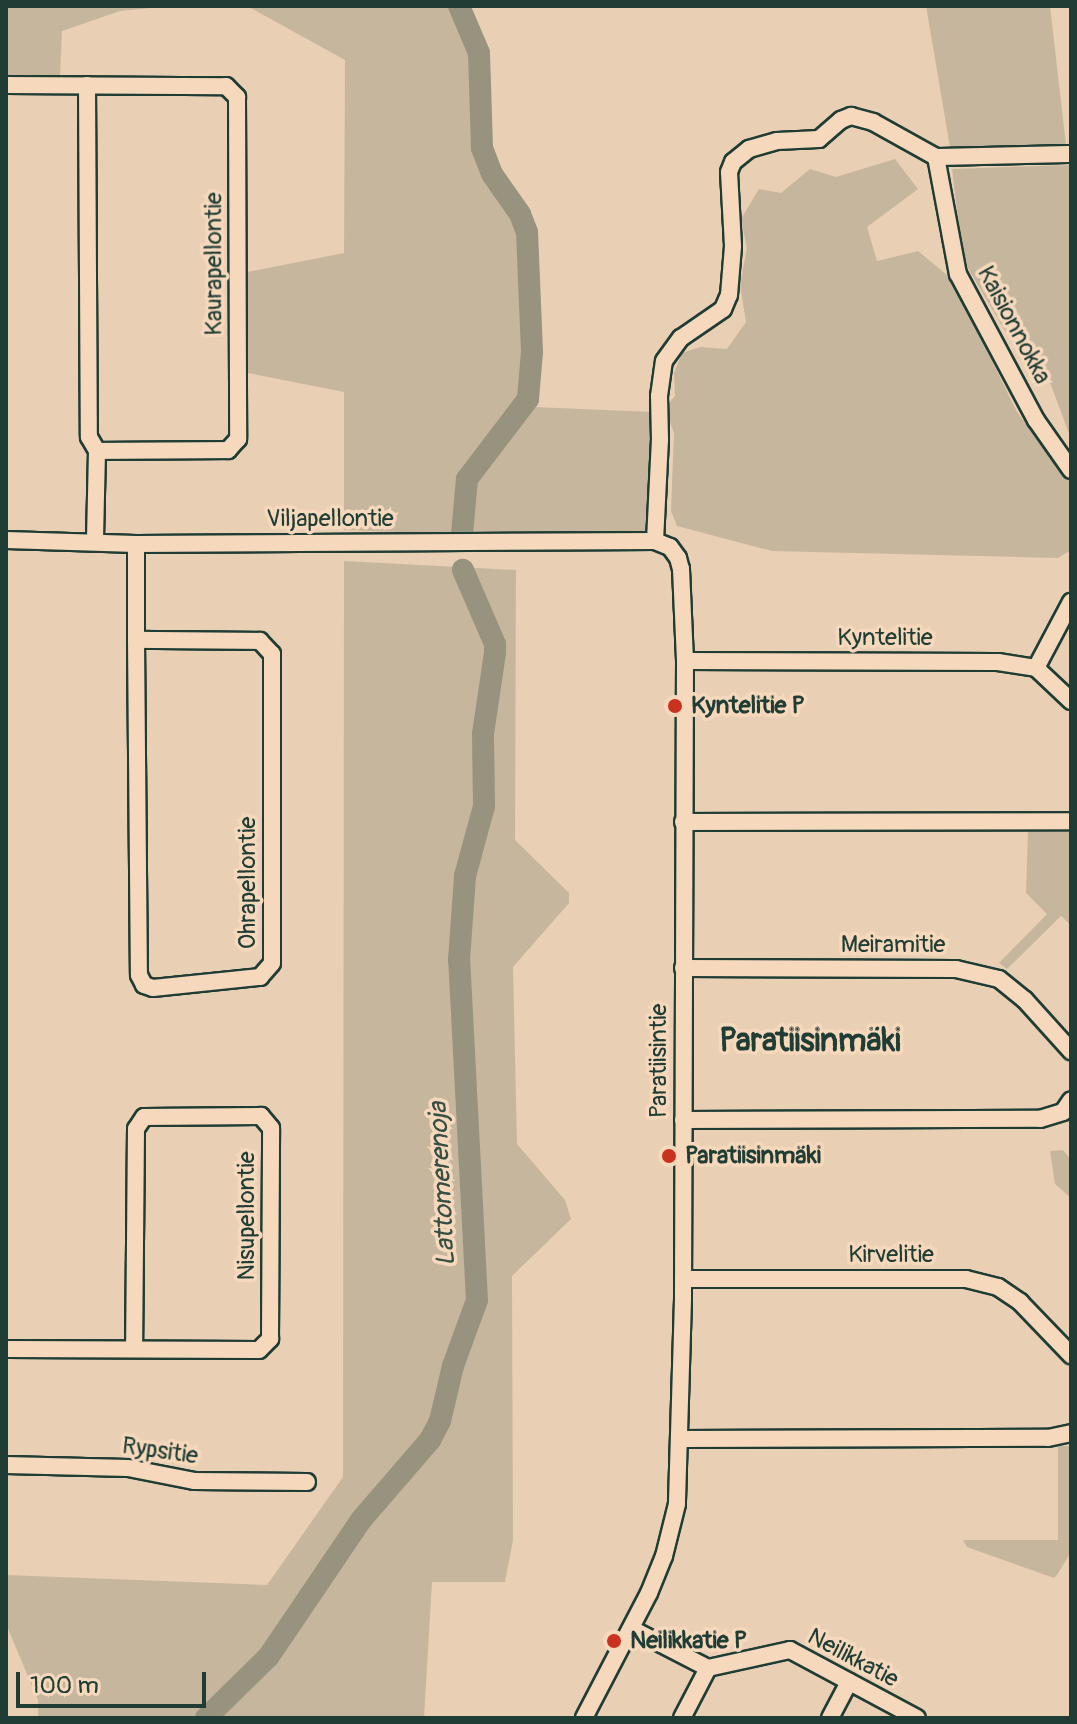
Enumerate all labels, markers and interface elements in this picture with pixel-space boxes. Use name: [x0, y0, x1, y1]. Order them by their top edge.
street label: Kaurapellontie: [200, 192, 228, 336]
street label: Kaisionnokka: [971, 261, 1057, 389]
street label: Viljapellontie: [266, 505, 394, 533]
street label: Kyntelitie: [837, 624, 933, 652]
place label: Kyntelitie P: [691, 692, 805, 720]
marker: Kyntelitie P: [666, 697, 684, 715]
street label: Ohrapellontie: [234, 817, 262, 949]
street label: Meiramitie: [841, 931, 945, 959]
street label: Paratiisintie: [645, 1004, 673, 1118]
district label: Paratiisinmäki: [719, 1022, 901, 1060]
water label: Lattomerenoja: [423, 1101, 463, 1267]
place label: Paratiisinmäki: [685, 1142, 821, 1170]
marker: Paratiisinmäki: [660, 1147, 678, 1165]
street label: Nisupellontie: [233, 1151, 261, 1281]
street label: Kirvelitie: [848, 1241, 934, 1269]
street label: Rypsitie: [120, 1431, 200, 1471]
street label: Neilikkatie: [803, 1622, 903, 1694]
place label: Neilikkatie P: [630, 1627, 747, 1655]
marker: Neilikkatie P: [605, 1632, 623, 1650]
scale bar: [20, 1656, 210, 1706]
text: 100 m: [30, 1671, 99, 1700]

